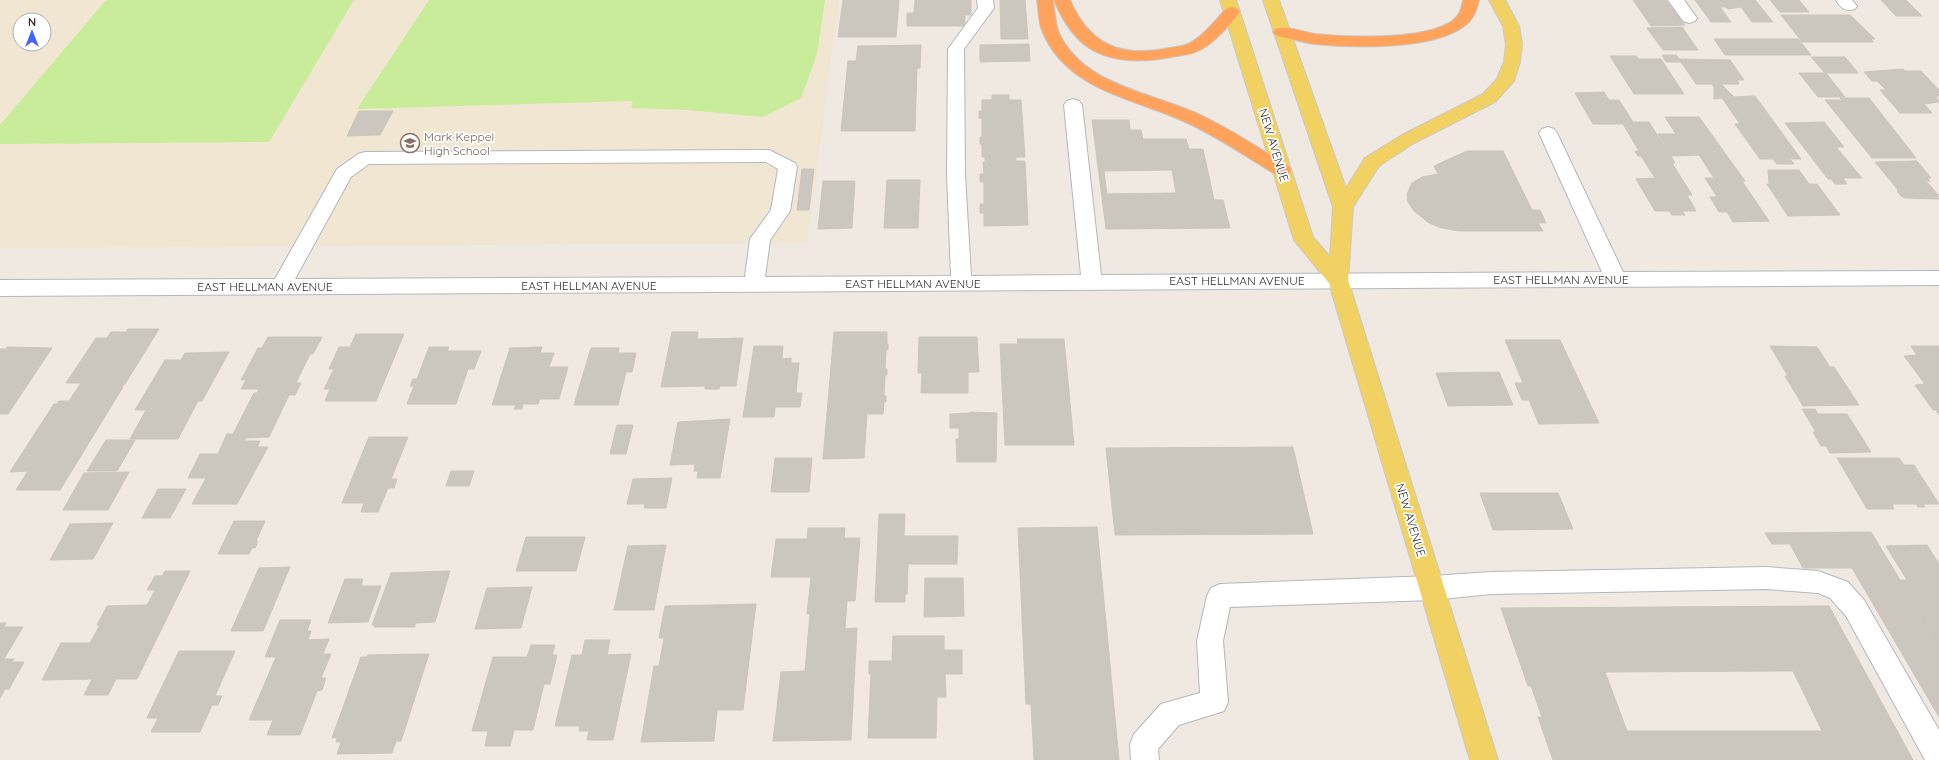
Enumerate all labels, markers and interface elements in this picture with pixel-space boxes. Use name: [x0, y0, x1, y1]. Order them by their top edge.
north arrow: [12, 12, 52, 52]
text: N: [28, 15, 36, 29]
street label: NEW AVENUE: [1256, 106, 1292, 184]
place label: Mark Keppel High School: [424, 129, 494, 158]
school or university icon: Mark Keppel High School: [399, 132, 421, 154]
street label: EAST HELLMAN AVENUE: [1493, 272, 1629, 287]
street label: EAST HELLMAN AVENUE: [1169, 273, 1305, 288]
street label: EAST HELLMAN AVENUE: [845, 276, 981, 291]
street label: EAST HELLMAN AVENUE: [521, 278, 657, 293]
street label: EAST HELLMAN AVENUE: [197, 279, 333, 294]
street label: NEW AVENUE: [1393, 481, 1429, 559]

